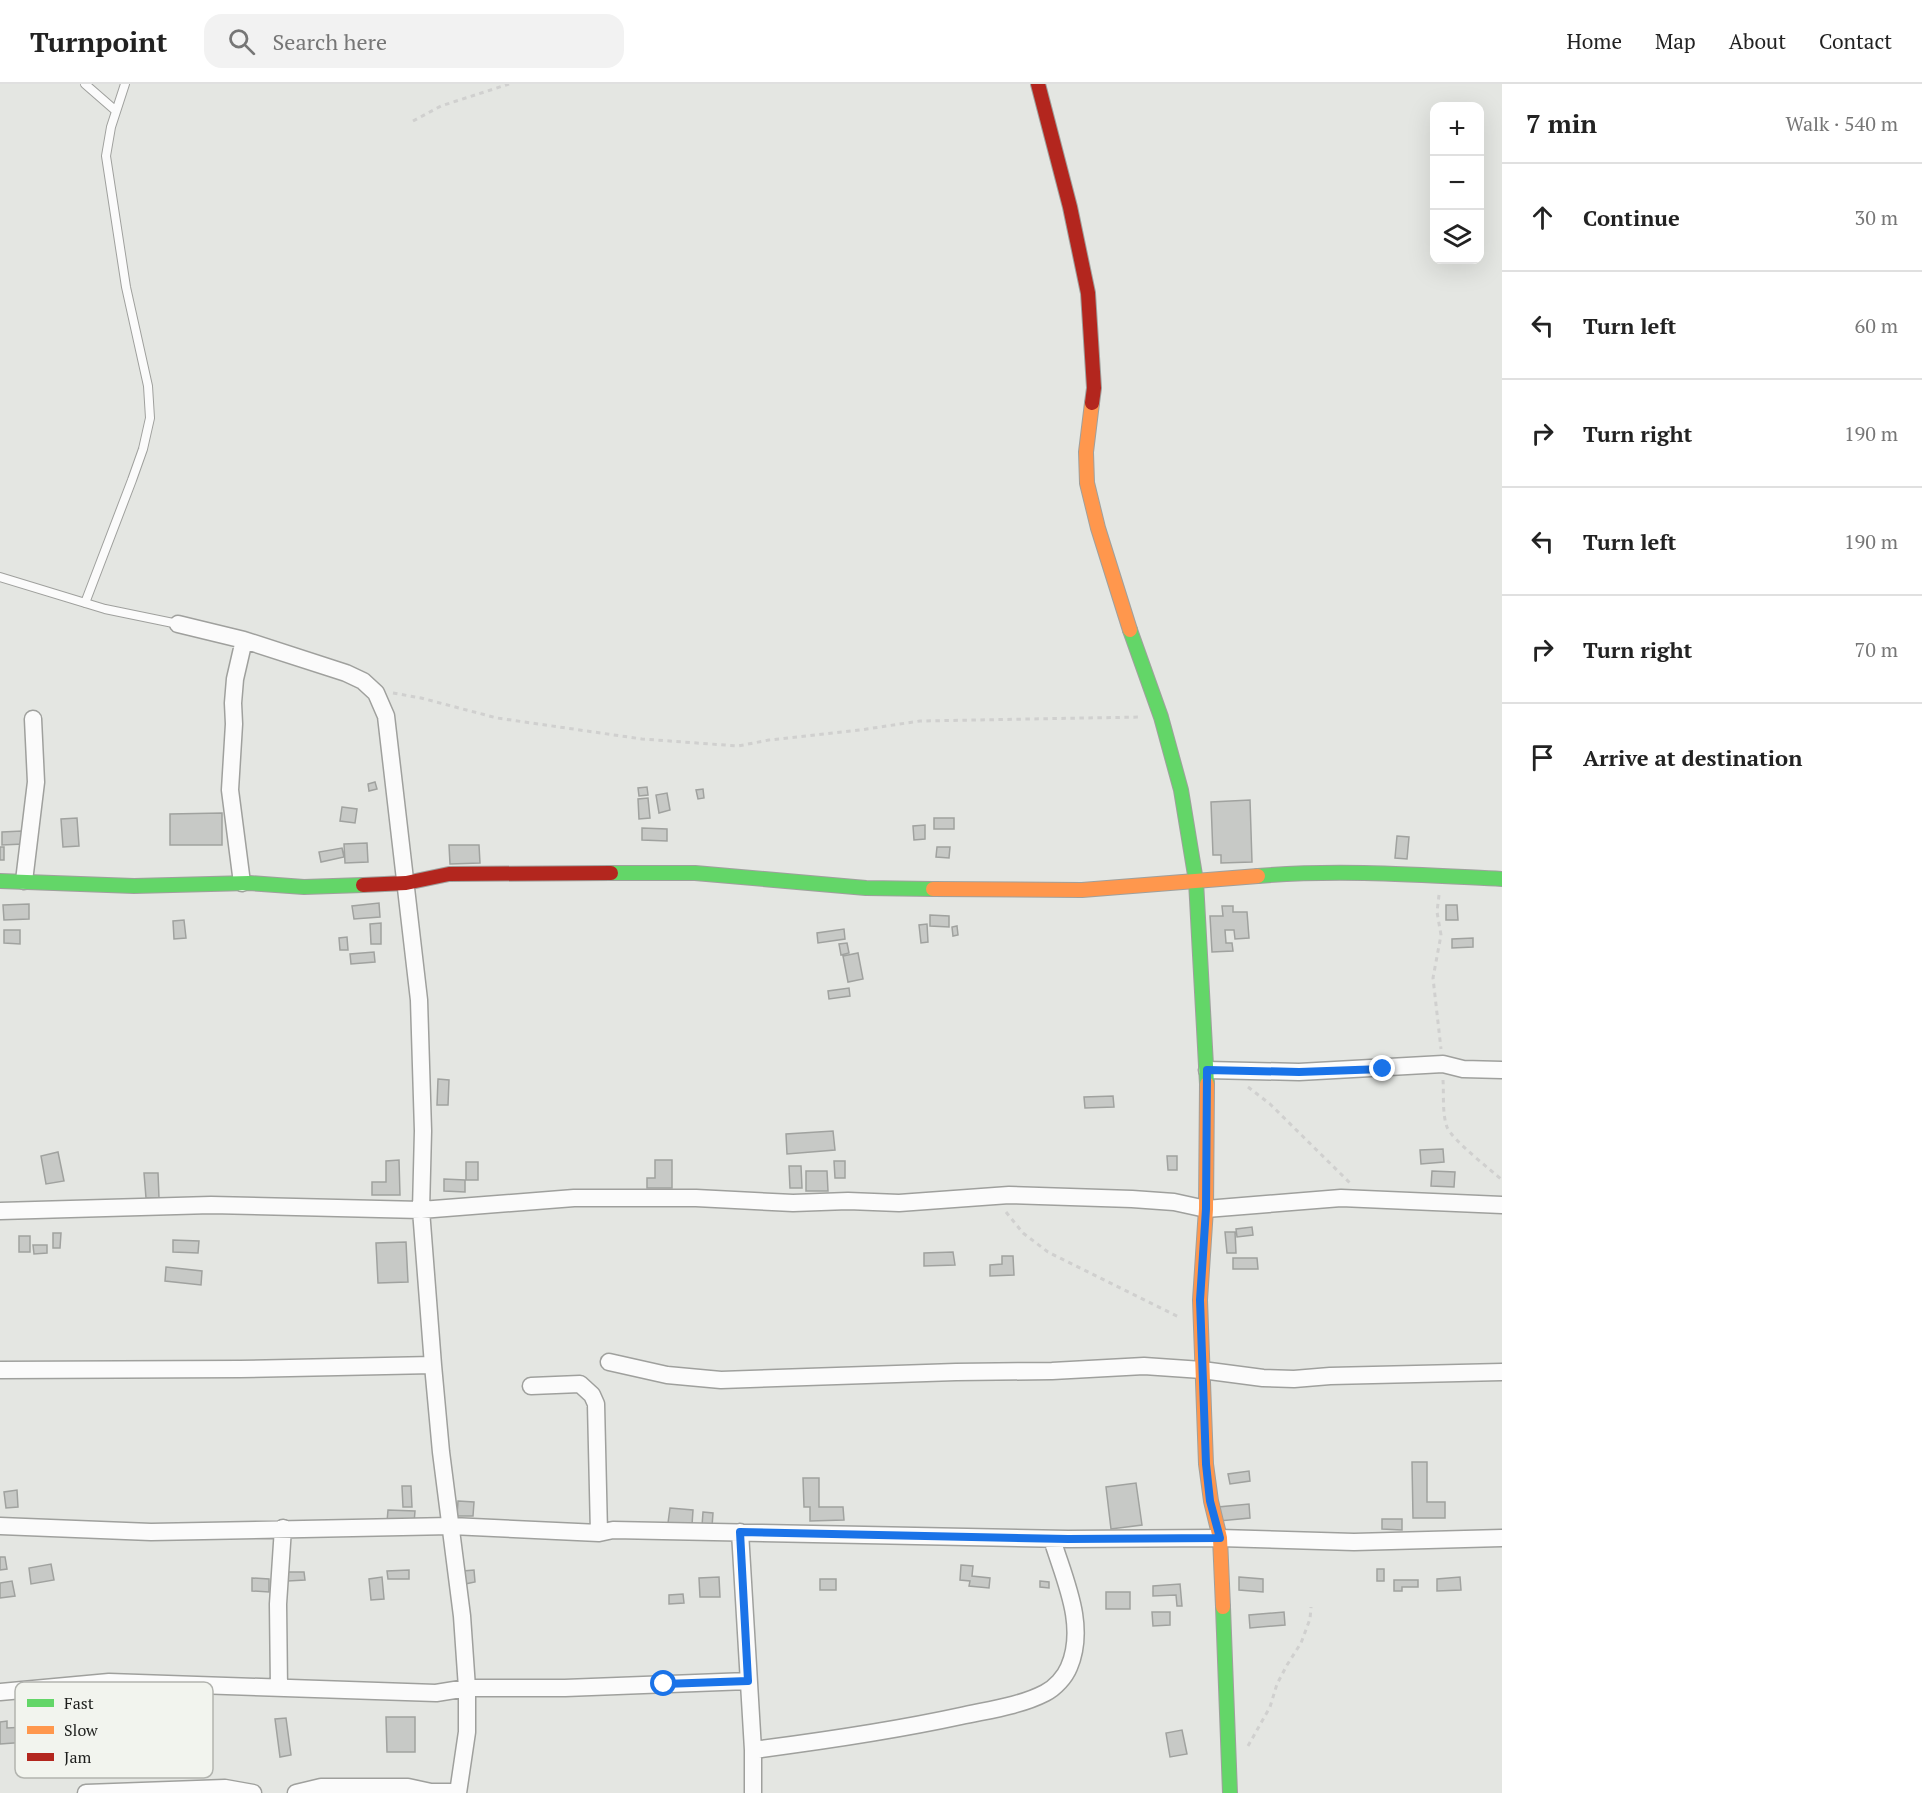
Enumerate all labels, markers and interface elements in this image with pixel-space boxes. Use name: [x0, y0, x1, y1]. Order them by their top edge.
search box: [204, 14, 624, 68]
text: Turnpoint: [30, 23, 168, 60]
icon: search: [225, 25, 258, 58]
text: Search here: [273, 27, 387, 56]
text: Home: [1566, 27, 1622, 55]
text: Map: [1655, 27, 1696, 55]
text: About: [1729, 27, 1786, 55]
text: Contact: [1819, 27, 1892, 55]
map controls: [1430, 102, 1484, 264]
button: +: [1430, 102, 1484, 156]
text: 7 min: [1526, 106, 1597, 140]
text: Walk · 540 m: [1786, 110, 1898, 137]
button: −: [1430, 156, 1484, 210]
icon: ahead: [1526, 201, 1559, 234]
text: Continue: [1583, 203, 1680, 232]
text: 30 m: [1855, 204, 1898, 231]
button: layers: [1430, 210, 1484, 264]
icon: left: [1526, 309, 1559, 342]
text: Turn left: [1583, 311, 1676, 340]
text: 60 m: [1855, 312, 1898, 339]
icon: right: [1526, 417, 1559, 450]
text: Turn right: [1583, 419, 1692, 448]
text: 190 m: [1844, 420, 1898, 447]
icon: left: [1526, 525, 1559, 558]
text: Turn left: [1583, 527, 1676, 556]
text: 190 m: [1844, 528, 1898, 555]
icon: right: [1526, 633, 1559, 666]
text: Turn right: [1583, 635, 1692, 664]
text: 70 m: [1855, 636, 1898, 663]
icon: arrive: [1526, 741, 1559, 774]
text: Arrive at destination: [1583, 743, 1802, 772]
route end: [1369, 1055, 1395, 1081]
route start: [650, 1670, 676, 1696]
legend: [15, 1682, 213, 1778]
text: Fast: [64, 1692, 94, 1714]
text: Slow: [64, 1719, 98, 1741]
text: Jam: [64, 1746, 92, 1768]

